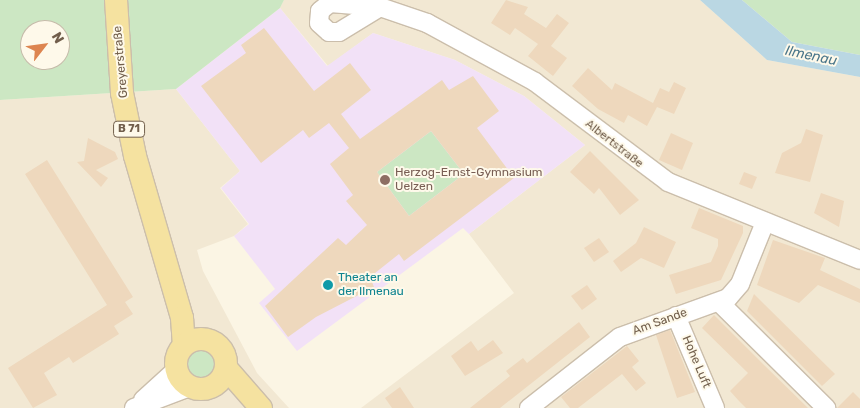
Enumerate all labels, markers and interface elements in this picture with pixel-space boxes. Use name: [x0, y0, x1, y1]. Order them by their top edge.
north arrow: [20, 20, 70, 70]
street label: Greyerstraße: [111, 25, 131, 99]
text: N: [48, 29, 67, 46]
water label: Ilmenau: [784, 42, 838, 70]
street label: Albertstraße: [582, 117, 646, 171]
road number: B 71: [113, 120, 145, 138]
place label: Herzog-Ernst-Gymnasium Uelzen: [395, 166, 543, 194]
marker: Herzog-Ernst-Gymnasium Uelzen: [379, 174, 391, 186]
place label: Theater an der Ilmenau: [338, 271, 404, 299]
marker: Theater an der Ilmenau: [322, 279, 334, 291]
street label: Am Sande: [631, 306, 689, 338]
street label: Hohe Luft: [679, 334, 713, 390]

